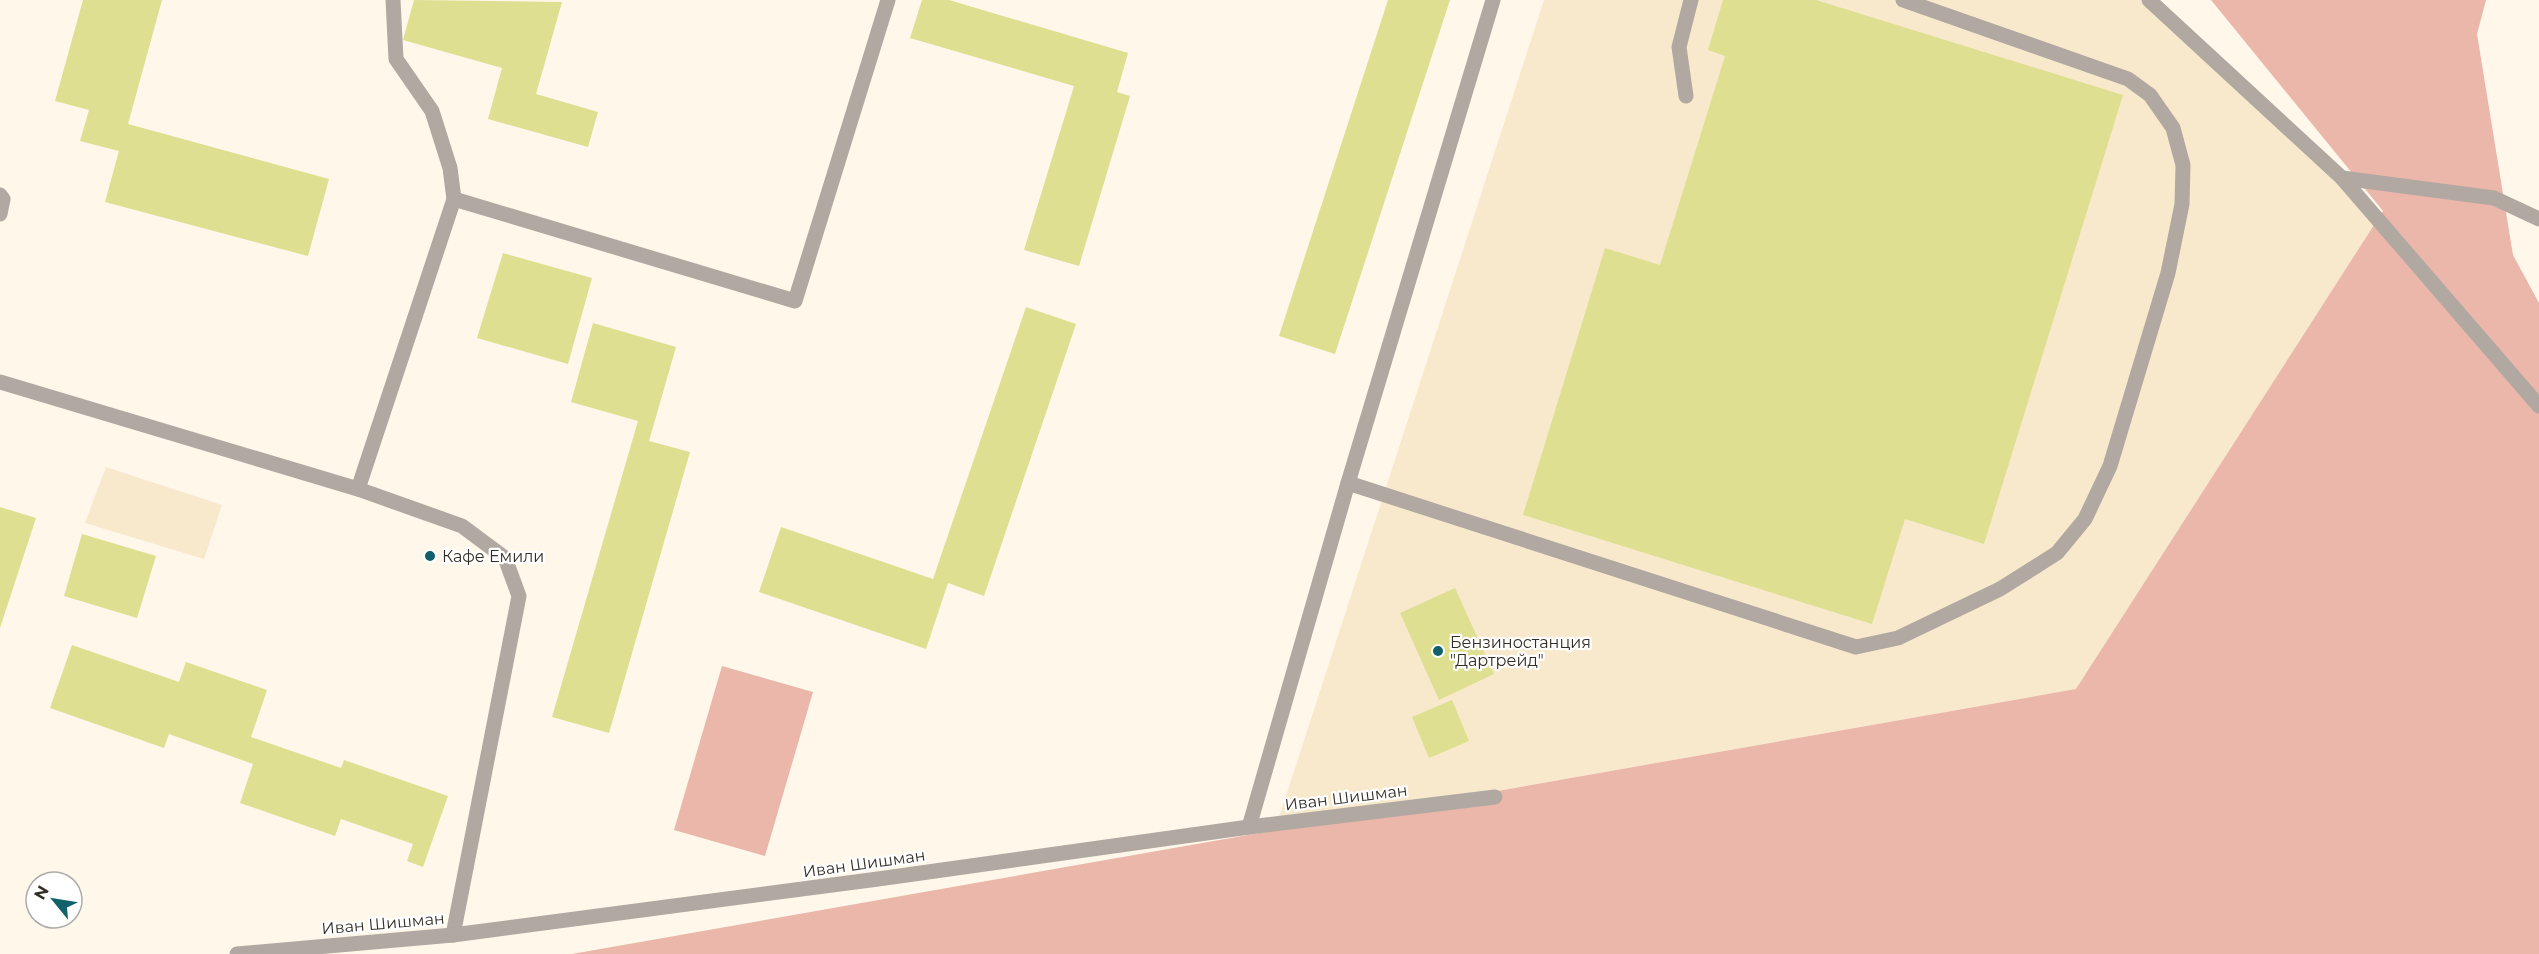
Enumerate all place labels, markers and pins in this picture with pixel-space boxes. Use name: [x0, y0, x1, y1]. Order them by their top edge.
place label: Кафе Емили: [442, 547, 544, 566]
marker: Кафе Емили: [423, 549, 437, 563]
place label: Бензиностанция "Дартрейд": [1450, 633, 1591, 670]
marker: Бензиностанция "Дартрейд": [1431, 644, 1445, 658]

